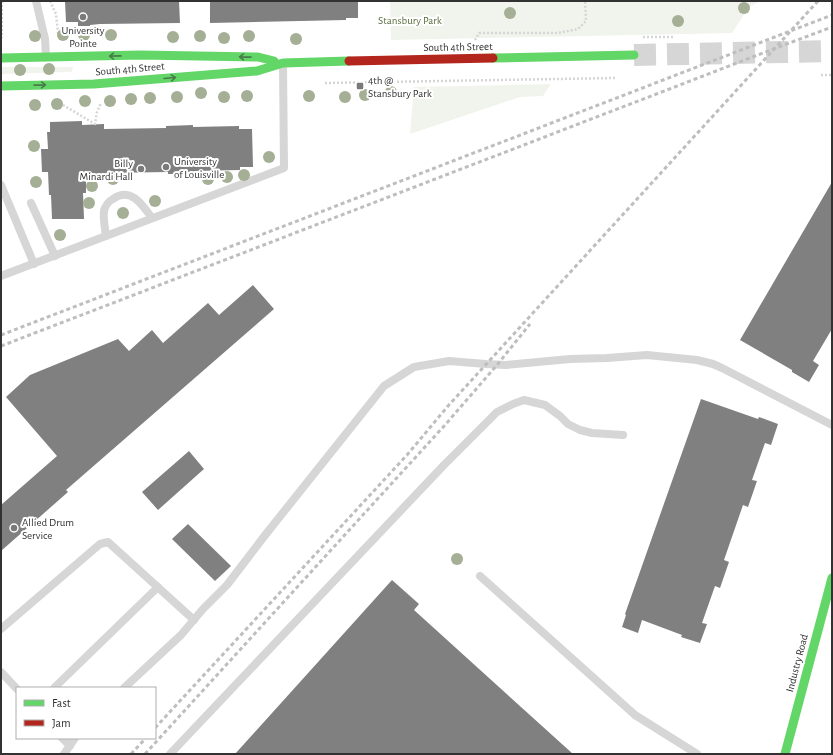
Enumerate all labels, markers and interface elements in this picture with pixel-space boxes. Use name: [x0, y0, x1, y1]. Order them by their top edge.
marker: University Pointe: [78, 12, 88, 22]
park label: Stansbury Park: [378, 15, 442, 26]
place label: University Pointe: [61, 25, 105, 49]
street label: South 4th Street: [423, 41, 493, 53]
one-way arrow: [109, 52, 122, 60]
one-way arrow: [239, 53, 252, 60]
street label: South 4th Street: [95, 60, 165, 77]
one-way arrow: [163, 75, 176, 82]
place label: 4th @ Stansbury Park: [368, 75, 432, 99]
one-way arrow: [33, 81, 46, 89]
marker: 4th @ Stansbury Park: [355, 81, 365, 91]
place label: University of Louisville: [174, 156, 224, 180]
place label: Billy Minardi Hall: [79, 158, 133, 182]
marker: University of Louisville: [161, 162, 171, 172]
marker: Billy Minardi Hall: [136, 164, 146, 174]
place label: Allied Drum Service: [22, 517, 74, 541]
marker: Allied Drum Service: [9, 523, 19, 533]
street label: Industry Road: [784, 633, 810, 693]
legend: [16, 687, 156, 739]
text: Fast: [52, 697, 71, 709]
text: Jam: [52, 717, 71, 729]

